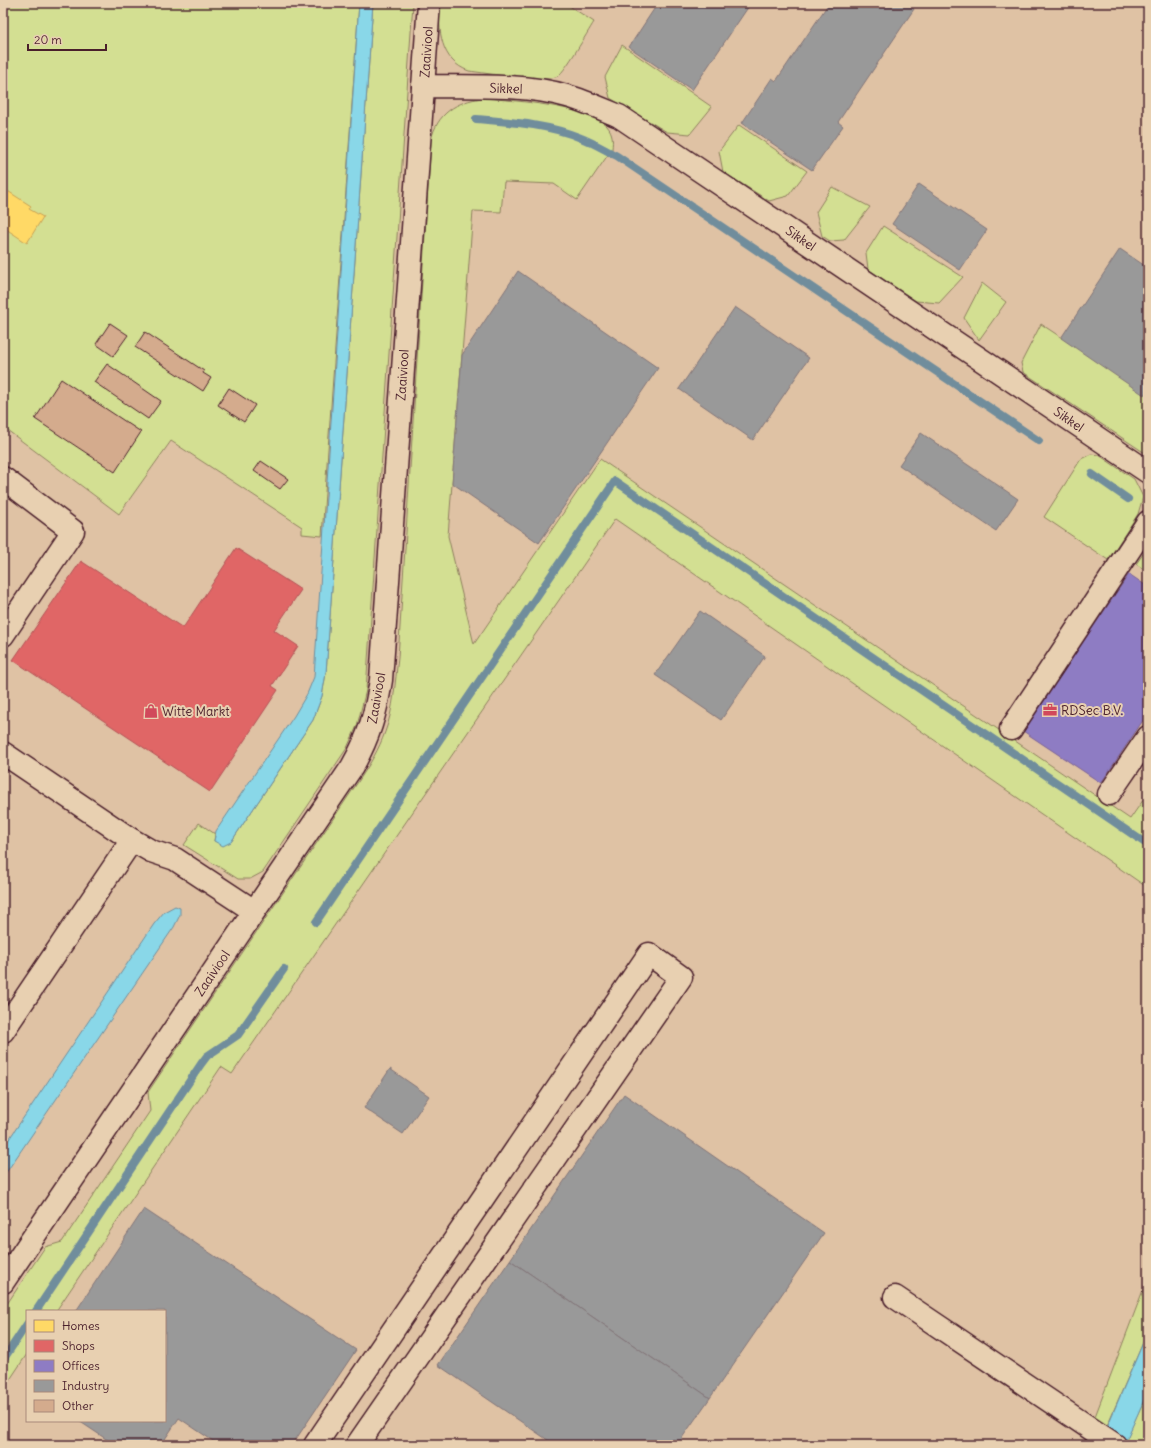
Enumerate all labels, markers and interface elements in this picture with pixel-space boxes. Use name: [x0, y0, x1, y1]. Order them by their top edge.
scale bar: [28, 26, 106, 52]
street label: Zaaiviool: [416, 26, 437, 78]
text: 20 m: [34, 32, 62, 47]
street label: Sikkel: [489, 79, 523, 98]
street label: Sikkel: [782, 222, 819, 255]
street label: Zaaiviool: [392, 349, 413, 401]
street label: Sikkel: [1050, 403, 1087, 436]
street label: Zaaiviool: [364, 671, 389, 725]
office icon: RDSec B.V.: [1042, 702, 1058, 718]
place label: RDSec B.V.: [1061, 702, 1123, 719]
shop icon: Witte Markt: [143, 703, 159, 719]
place label: Witte Markt: [162, 703, 230, 720]
street label: Zaaiviool: [191, 947, 234, 999]
legend: [26, 1310, 166, 1422]
text: Homes: [62, 1318, 100, 1333]
text: Shops: [62, 1338, 95, 1353]
text: Offices: [62, 1358, 100, 1373]
text: Industry: [62, 1378, 109, 1393]
text: Other: [62, 1398, 94, 1413]

